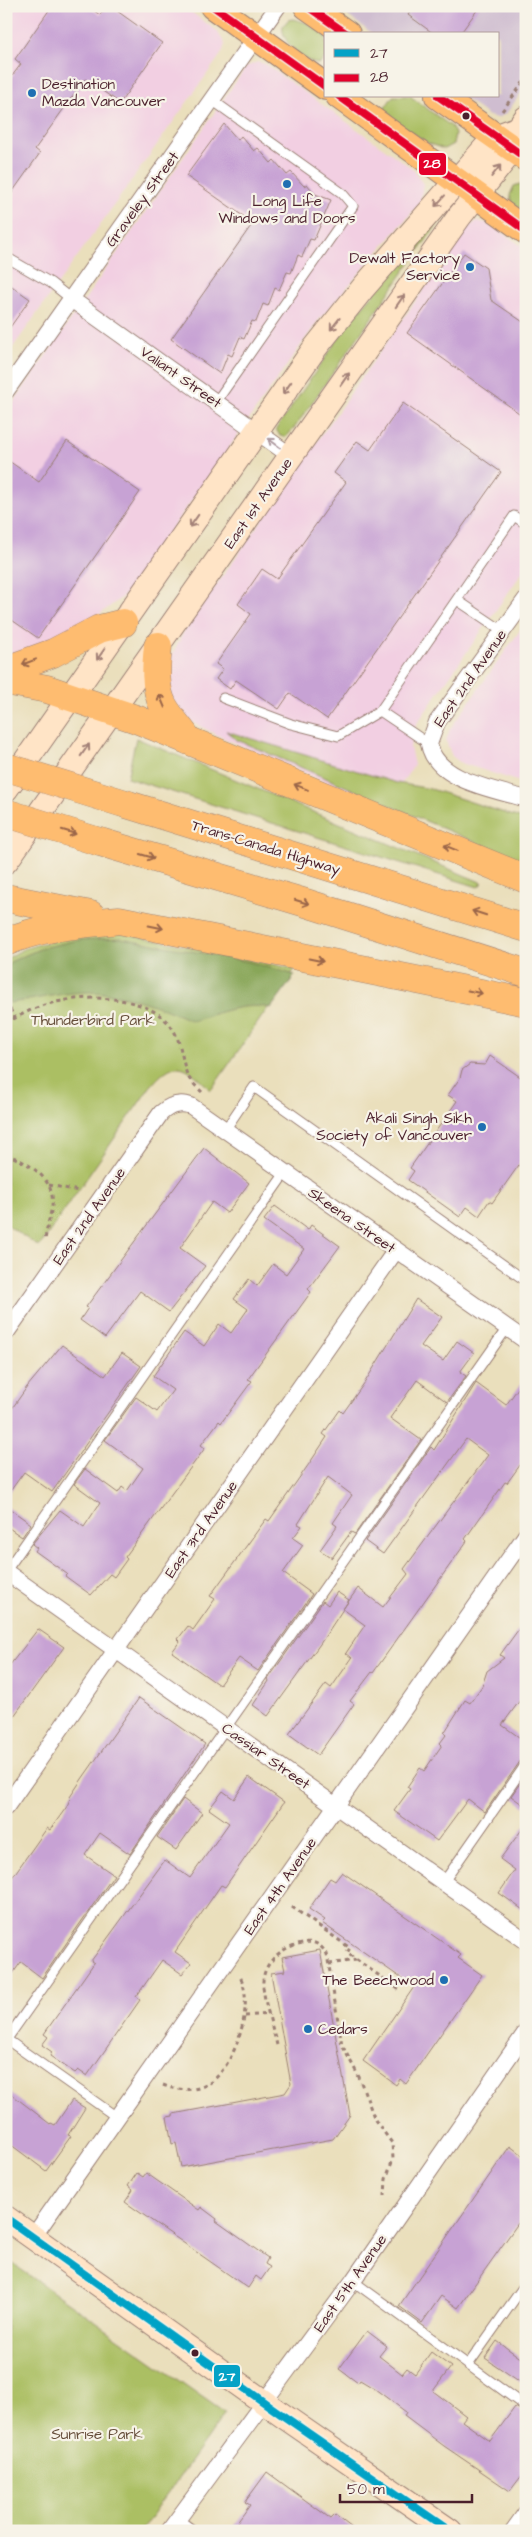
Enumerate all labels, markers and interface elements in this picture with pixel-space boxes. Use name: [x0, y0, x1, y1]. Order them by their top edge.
legend: [324, 32, 500, 98]
text: 27: [370, 43, 388, 64]
text: 28: [370, 67, 389, 88]
place label: Destination Mazda Vancouver: [42, 74, 165, 112]
marker: Destination Mazda Vancouver: [26, 87, 38, 99]
unlabelled marker: [461, 111, 471, 121]
street label: Graveley Street: [101, 147, 185, 252]
line badge: 28: [418, 152, 447, 176]
text: 28: [422, 154, 441, 174]
one-way arrow: [491, 165, 502, 178]
marker: Long Life Windows and Doors: [281, 178, 293, 190]
place label: Long Life Windows and Doors: [219, 191, 356, 229]
one-way arrow: [435, 194, 446, 207]
place label: Dewalt Factory Service: [349, 248, 460, 286]
marker: Dewalt Factory Service: [464, 261, 476, 273]
one-way arrow: [395, 295, 405, 309]
one-way arrow: [329, 317, 340, 330]
street label: Valiant Street: [136, 342, 226, 413]
one-way arrow: [340, 373, 350, 387]
one-way arrow: [282, 381, 292, 395]
one-way arrow: [268, 438, 281, 449]
street label: East 1st Avenue: [219, 454, 298, 553]
one-way arrow: [189, 514, 199, 528]
street label: East 2nd Avenue: [429, 625, 512, 731]
one-way arrow: [96, 647, 106, 661]
one-way arrow: [22, 658, 38, 667]
one-way arrow: [157, 694, 167, 709]
one-way arrow: [80, 743, 90, 757]
one-way arrow: [293, 781, 308, 790]
street label: Trans-Canada Highway: [189, 815, 343, 881]
one-way arrow: [61, 828, 77, 838]
one-way arrow: [444, 842, 459, 852]
one-way arrow: [138, 851, 154, 861]
one-way arrow: [294, 897, 310, 907]
one-way arrow: [472, 907, 488, 917]
one-way arrow: [148, 923, 164, 933]
one-way arrow: [307, 956, 323, 965]
one-way arrow: [467, 988, 483, 998]
park label: Thunderbird Park: [31, 1010, 155, 1031]
place label: Akali Singh Sikh Society of Vancouver: [316, 1108, 473, 1147]
marker: Akali Singh Sikh Society of Vancouver: [476, 1121, 488, 1133]
street label: East 2nd Avenue: [48, 1163, 131, 1269]
street label: Skeena Street: [304, 1182, 400, 1258]
street label: East 3rd Avenue: [160, 1476, 243, 1582]
street label: Cassiar Street: [217, 1718, 314, 1795]
street label: East 4th Avenue: [239, 1833, 322, 1939]
place label: The Beechwood: [323, 1970, 434, 1991]
marker: The Beechwood: [438, 1974, 450, 1986]
place label: Cedars: [318, 2019, 368, 2040]
marker: Cedars: [302, 2023, 314, 2035]
street label: East 5th Avenue: [309, 2230, 392, 2336]
unlabelled marker: [190, 2348, 200, 2358]
line badge: 27: [213, 2364, 241, 2388]
text: 27: [218, 2367, 236, 2387]
park label: Sunrise Park: [51, 2424, 143, 2445]
scale bar: [340, 2472, 472, 2504]
text: 50 m: [347, 2479, 385, 2500]

